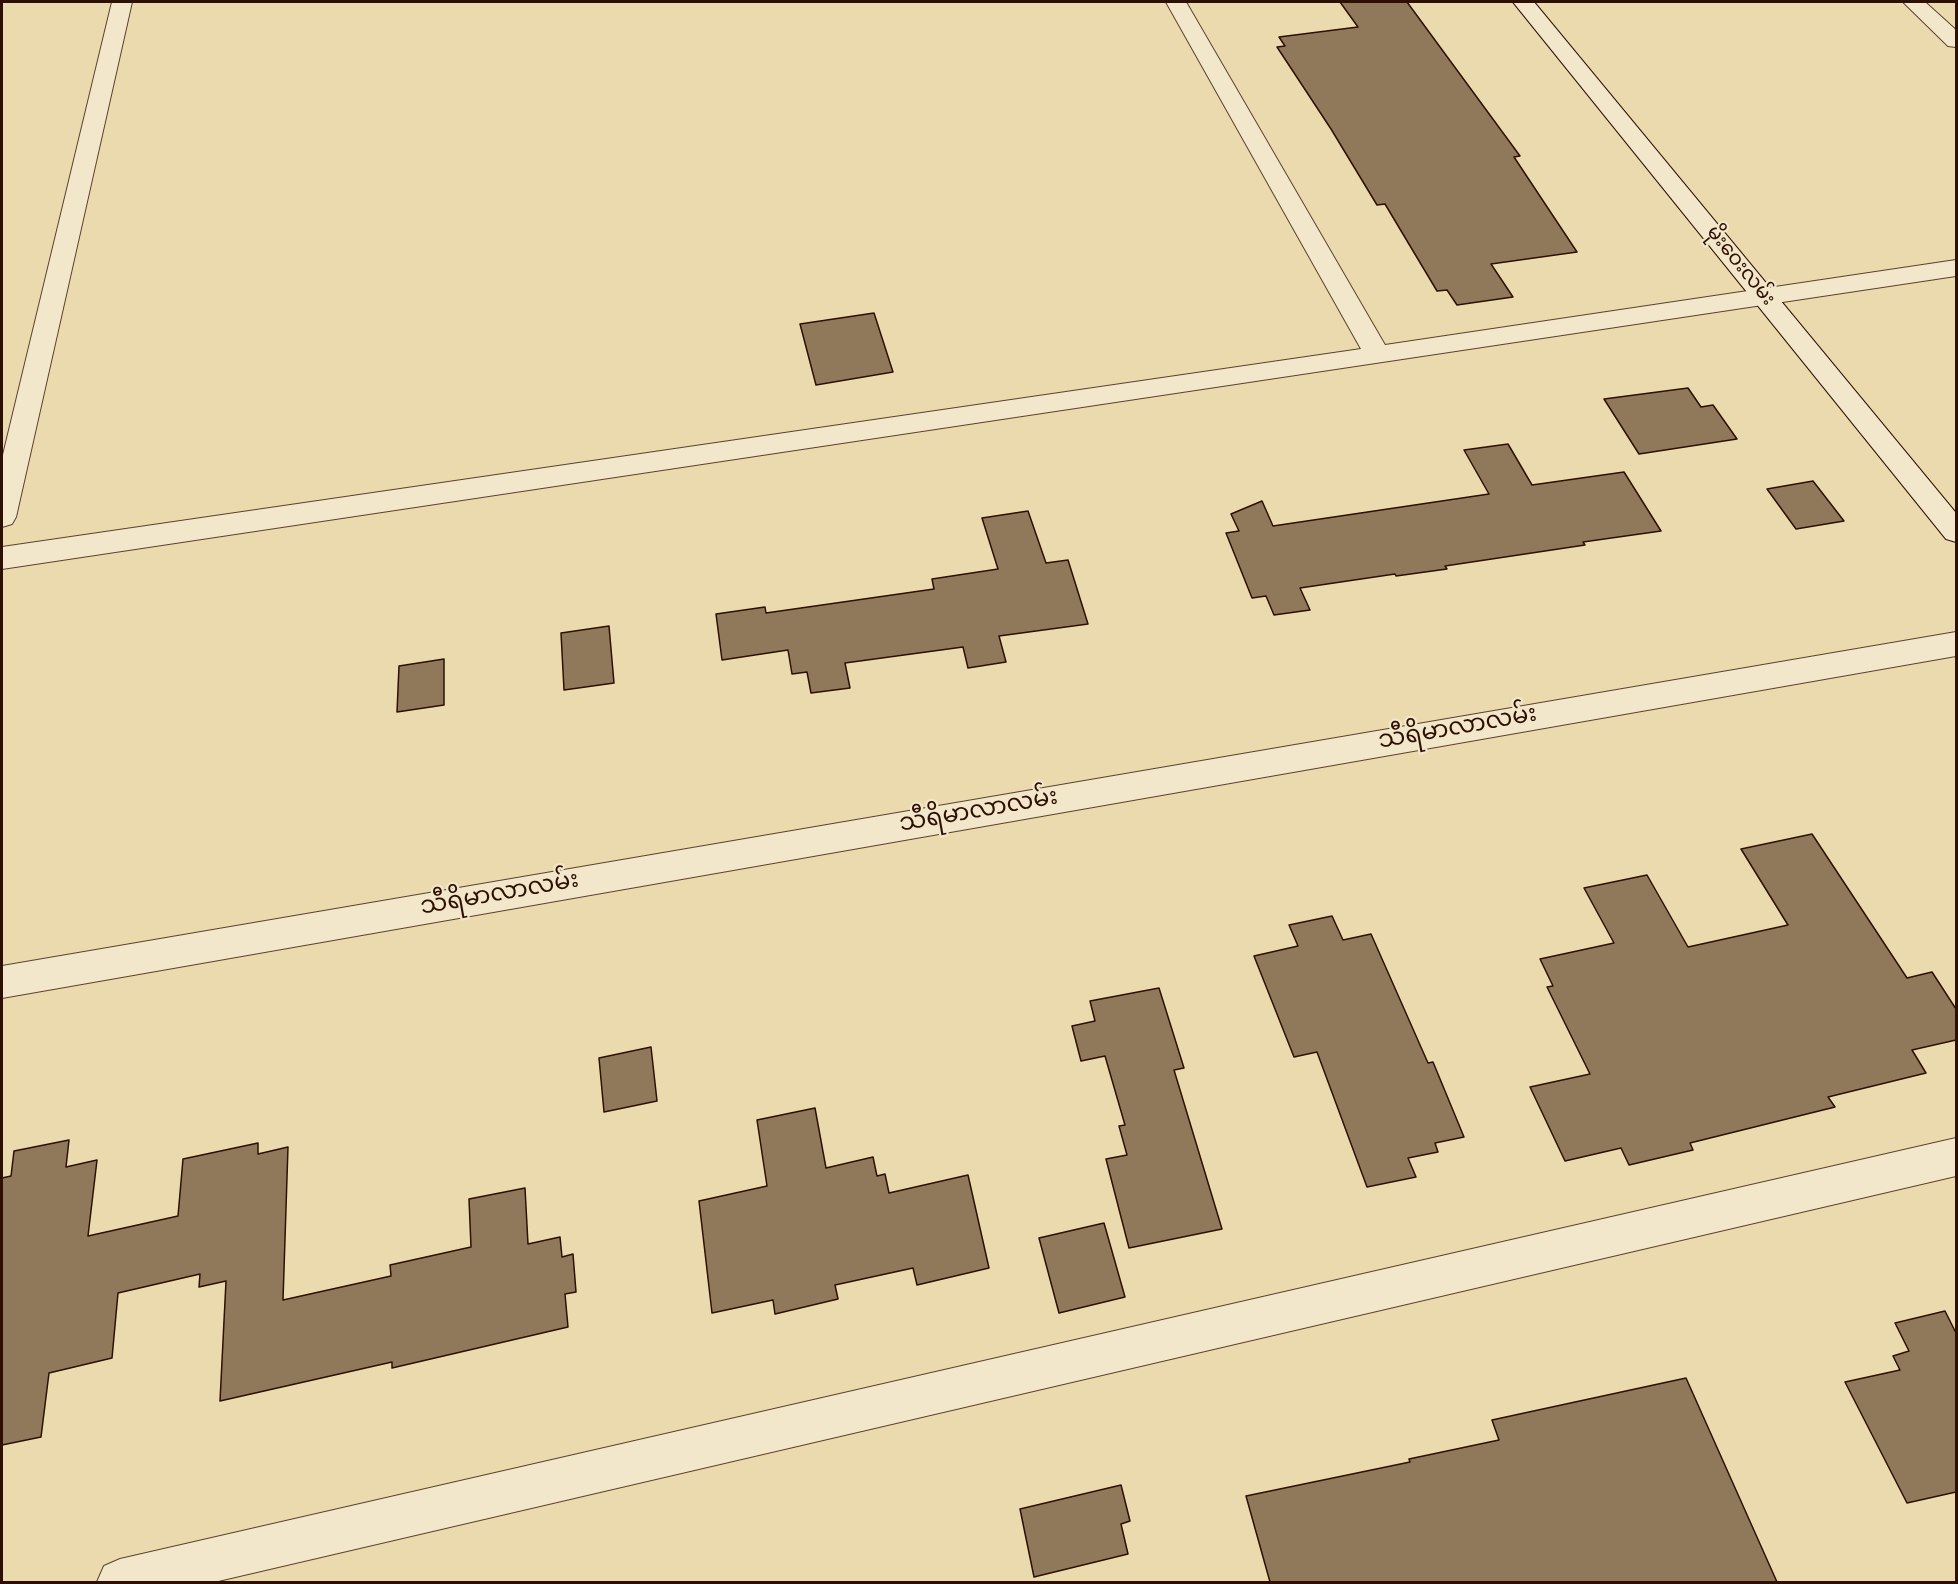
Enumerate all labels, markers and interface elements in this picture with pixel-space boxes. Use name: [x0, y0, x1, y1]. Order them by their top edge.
street label: မိုးဝေးလမ်း: [1699, 222, 1779, 312]
street label: သီရိမာလာလမ်း: [1377, 702, 1539, 758]
street label: သီရိမာလာလမ်း: [898, 785, 1060, 841]
street label: သီရိမာလာလမ်း: [419, 868, 581, 924]

